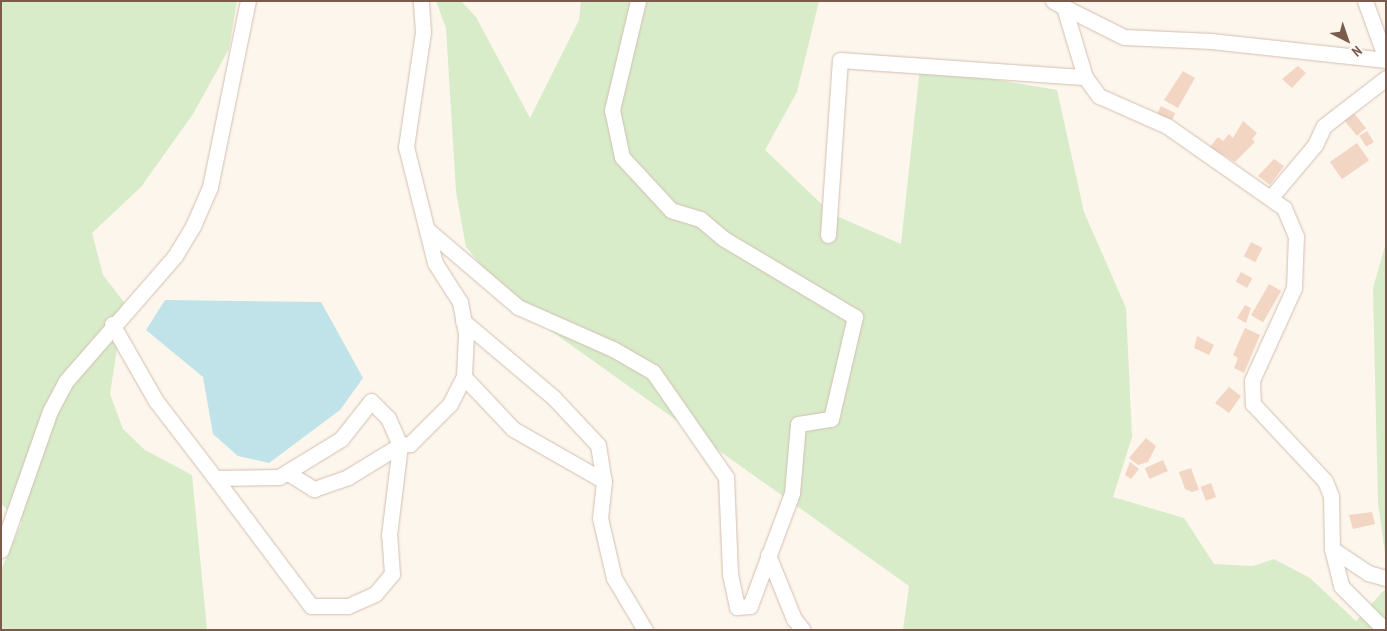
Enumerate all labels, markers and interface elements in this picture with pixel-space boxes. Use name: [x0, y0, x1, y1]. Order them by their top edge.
north arrow: [1322, 15, 1372, 65]
text: N: [1348, 42, 1366, 61]

